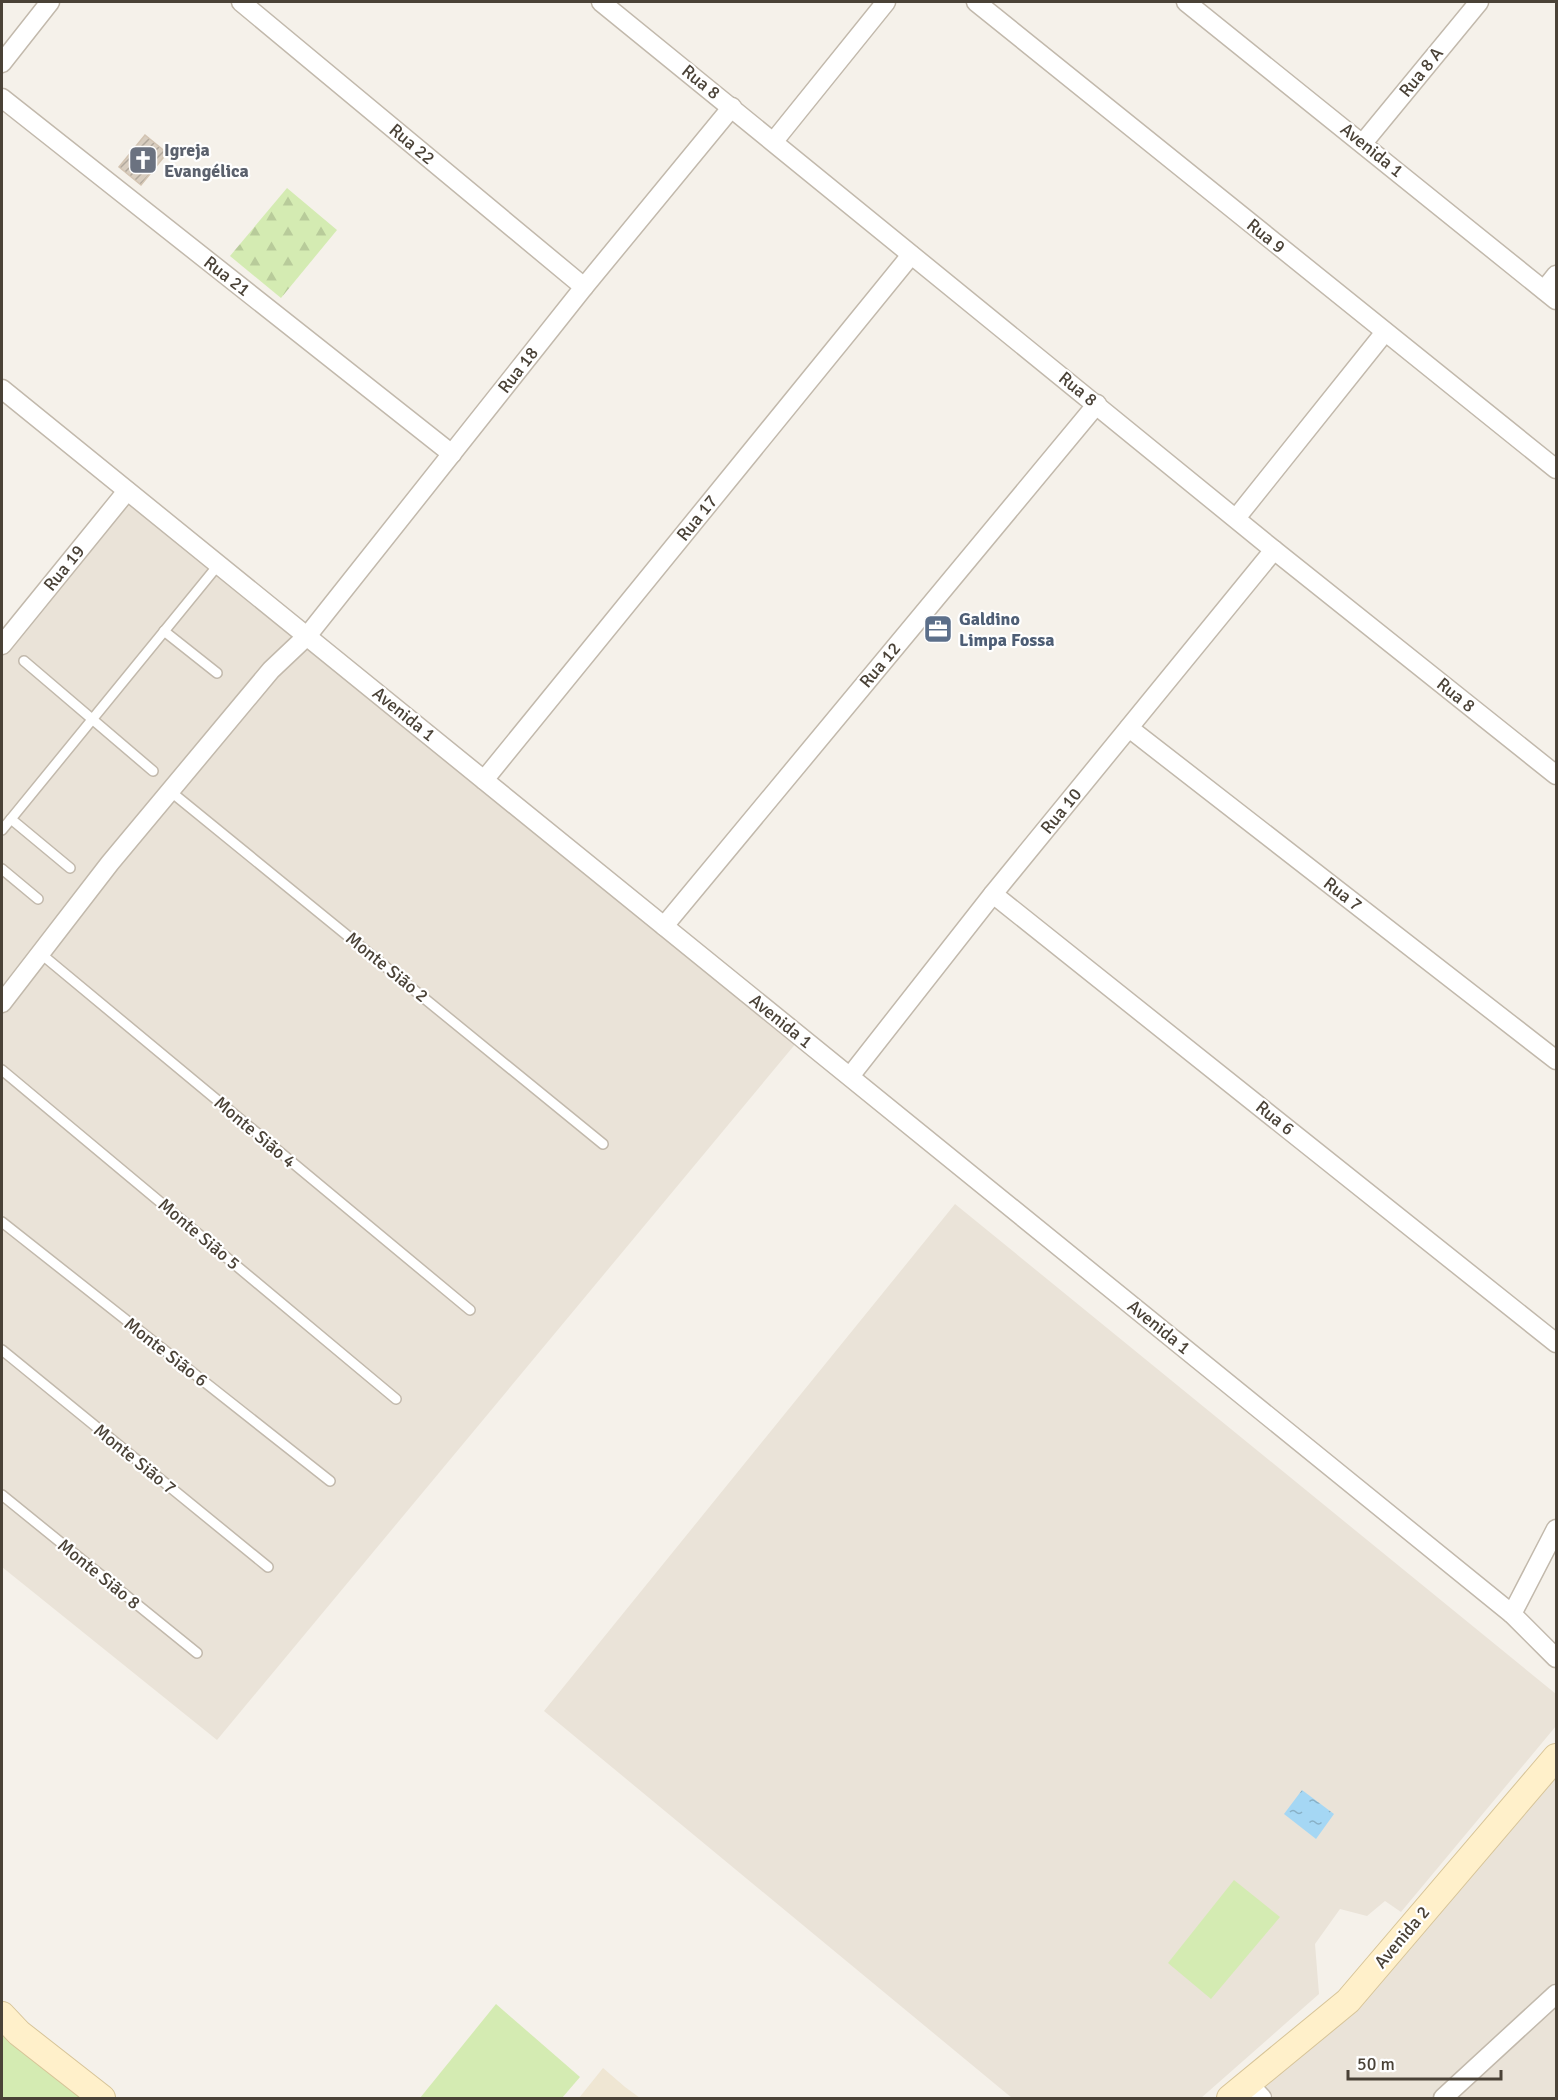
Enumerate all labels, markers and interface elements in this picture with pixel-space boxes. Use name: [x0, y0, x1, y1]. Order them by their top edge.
street label: Rua 8 A: [1394, 43, 1448, 101]
street label: Rua 8: [677, 60, 725, 104]
street label: Avenida 1: [1336, 118, 1408, 182]
street label: Rua 22: [385, 119, 439, 169]
place label: Igreja Evangélica: [164, 139, 249, 182]
church icon: Igreja Evangélica: [127, 144, 159, 176]
street label: Rua 9: [1242, 214, 1290, 258]
street label: Rua 21: [199, 251, 255, 301]
street label: Rua 18: [493, 342, 543, 398]
street label: Rua 8: [1054, 367, 1102, 411]
street label: Rua 17: [672, 491, 722, 545]
street label: Rua 19: [39, 541, 89, 595]
place label: Galdino Limpa Fossa: [959, 608, 1055, 651]
office icon: Galdino Limpa Fossa: [922, 613, 954, 645]
street label: Rua 12: [855, 638, 905, 692]
street label: Rua 8: [1432, 673, 1480, 717]
street label: Avenida 1: [368, 682, 440, 746]
street label: Rua 10: [1036, 784, 1086, 838]
street label: Rua 7: [1319, 872, 1367, 916]
street label: Monte Sião 2: [341, 927, 433, 1007]
street label: Avenida 1: [745, 989, 817, 1053]
street label: Monte Sião 4: [210, 1091, 301, 1173]
street label: Rua 6: [1251, 1096, 1299, 1140]
street label: Monte Sião 5: [154, 1193, 244, 1275]
street label: Avenida 1: [1123, 1295, 1195, 1359]
street label: Monte Sião 6: [120, 1313, 212, 1391]
street label: Monte Sião 7: [89, 1419, 181, 1499]
street label: Monte Sião 8: [53, 1534, 145, 1614]
street label: Avenida 2: [1370, 1901, 1434, 1973]
scale bar: [1348, 2043, 1501, 2081]
text: 50 m: [1357, 2053, 1395, 2075]

